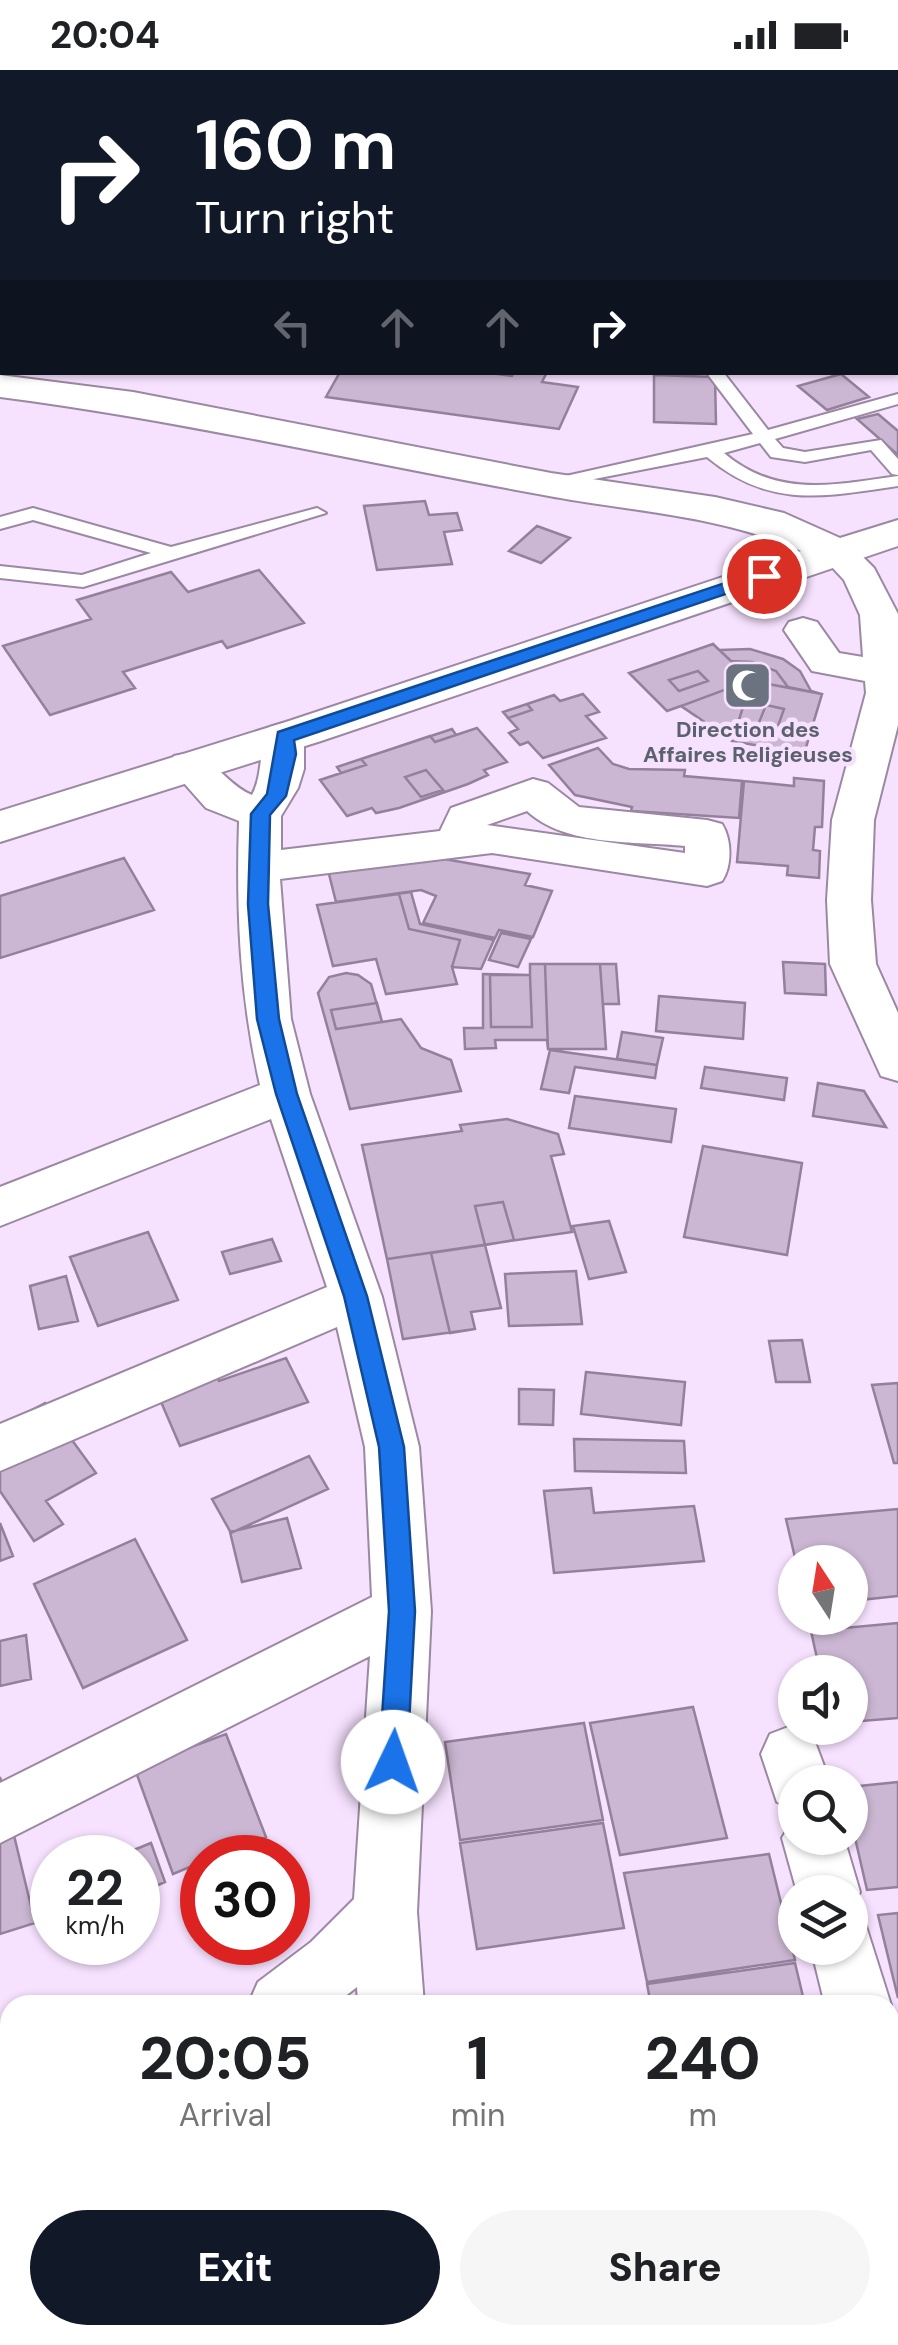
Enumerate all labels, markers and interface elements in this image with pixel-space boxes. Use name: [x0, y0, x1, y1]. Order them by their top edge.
text: 20:04: [50, 10, 160, 60]
text: 160 m: [195, 100, 396, 191]
icon: right: [30, 110, 160, 240]
text: Turn right: [195, 188, 394, 247]
icon: left: [265, 300, 320, 355]
icon: ahead: [370, 300, 425, 355]
icon: ahead: [475, 300, 530, 355]
icon: right: [580, 300, 635, 355]
pin: [722, 534, 807, 619]
icon: arrive: [737, 549, 792, 604]
mosque icon: Direction des Affaires Religieuses: [722, 659, 774, 711]
place label: Direction des Affaires Religieuses: [643, 715, 853, 769]
north arrow: [778, 1545, 868, 1635]
map controls: [778, 1545, 868, 1965]
button: sound: [778, 1655, 868, 1745]
position arrow: [341, 1710, 445, 1814]
button: search: [778, 1765, 868, 1855]
speed limit sign: 30: [180, 1835, 310, 1965]
text: 22: [66, 1855, 124, 1921]
button: layers: [778, 1875, 868, 1965]
text: km/h: [65, 1909, 125, 1942]
text: 20:05: [139, 2019, 311, 2098]
text: 1: [467, 2019, 489, 2098]
text: 240: [645, 2019, 761, 2098]
text: Arrival: [179, 2094, 272, 2136]
text: min: [451, 2094, 505, 2136]
text: m: [688, 2094, 717, 2136]
button: Exit: [30, 2210, 440, 2325]
button: Share: [460, 2210, 870, 2325]

